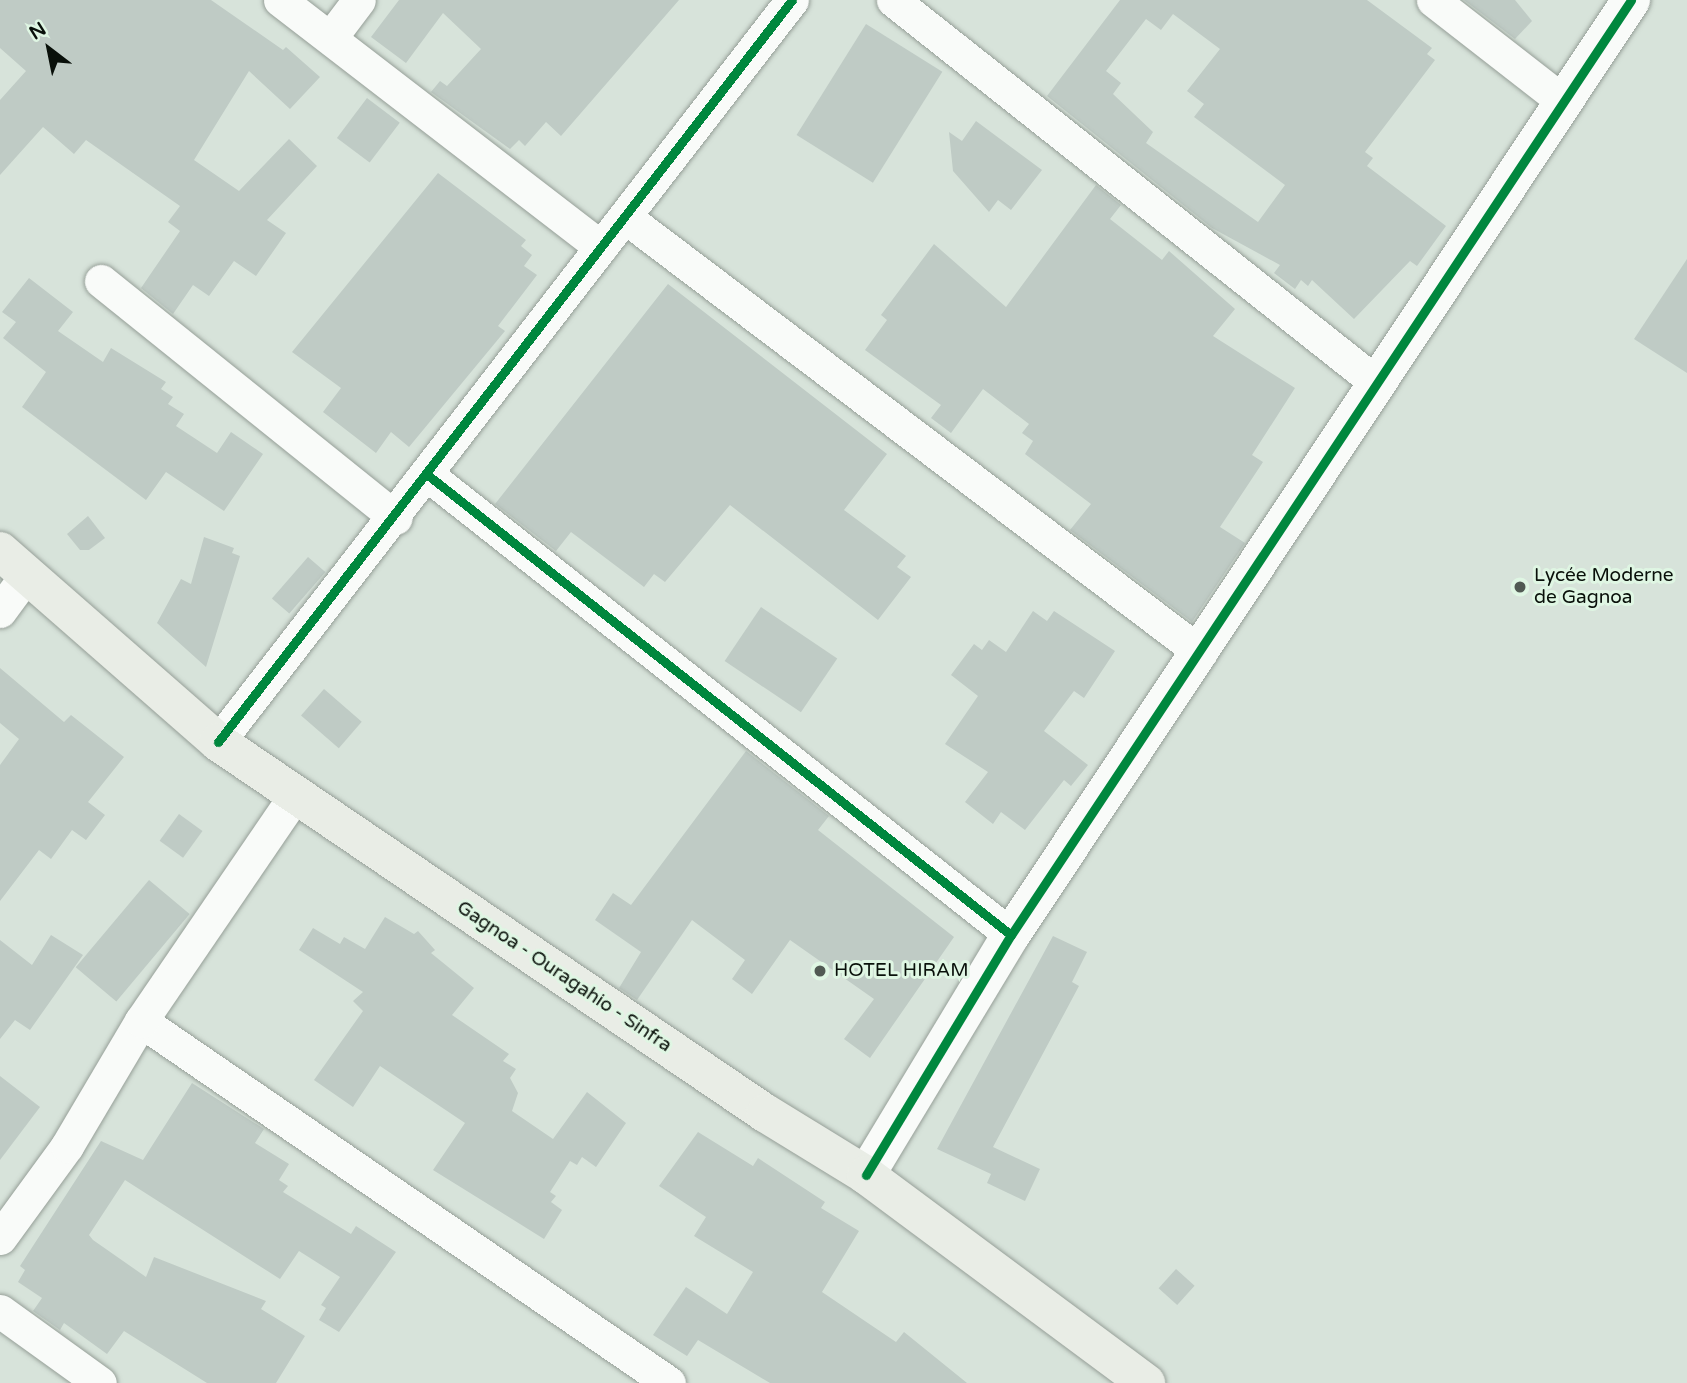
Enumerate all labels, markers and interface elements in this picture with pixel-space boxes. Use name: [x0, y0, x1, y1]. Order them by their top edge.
north arrow: [14, 14, 84, 84]
text: N: [26, 18, 50, 45]
place label: Lycée Moderne de Gagnoa: [1534, 565, 1673, 609]
marker: Lycée Moderne de Gagnoa: [1512, 579, 1528, 595]
street label: Gagnoa - Ouragahio - Sinfra: [452, 896, 676, 1058]
place label: HOTEL HIRAM: [834, 960, 969, 982]
marker: HOTEL HIRAM: [812, 963, 828, 979]

